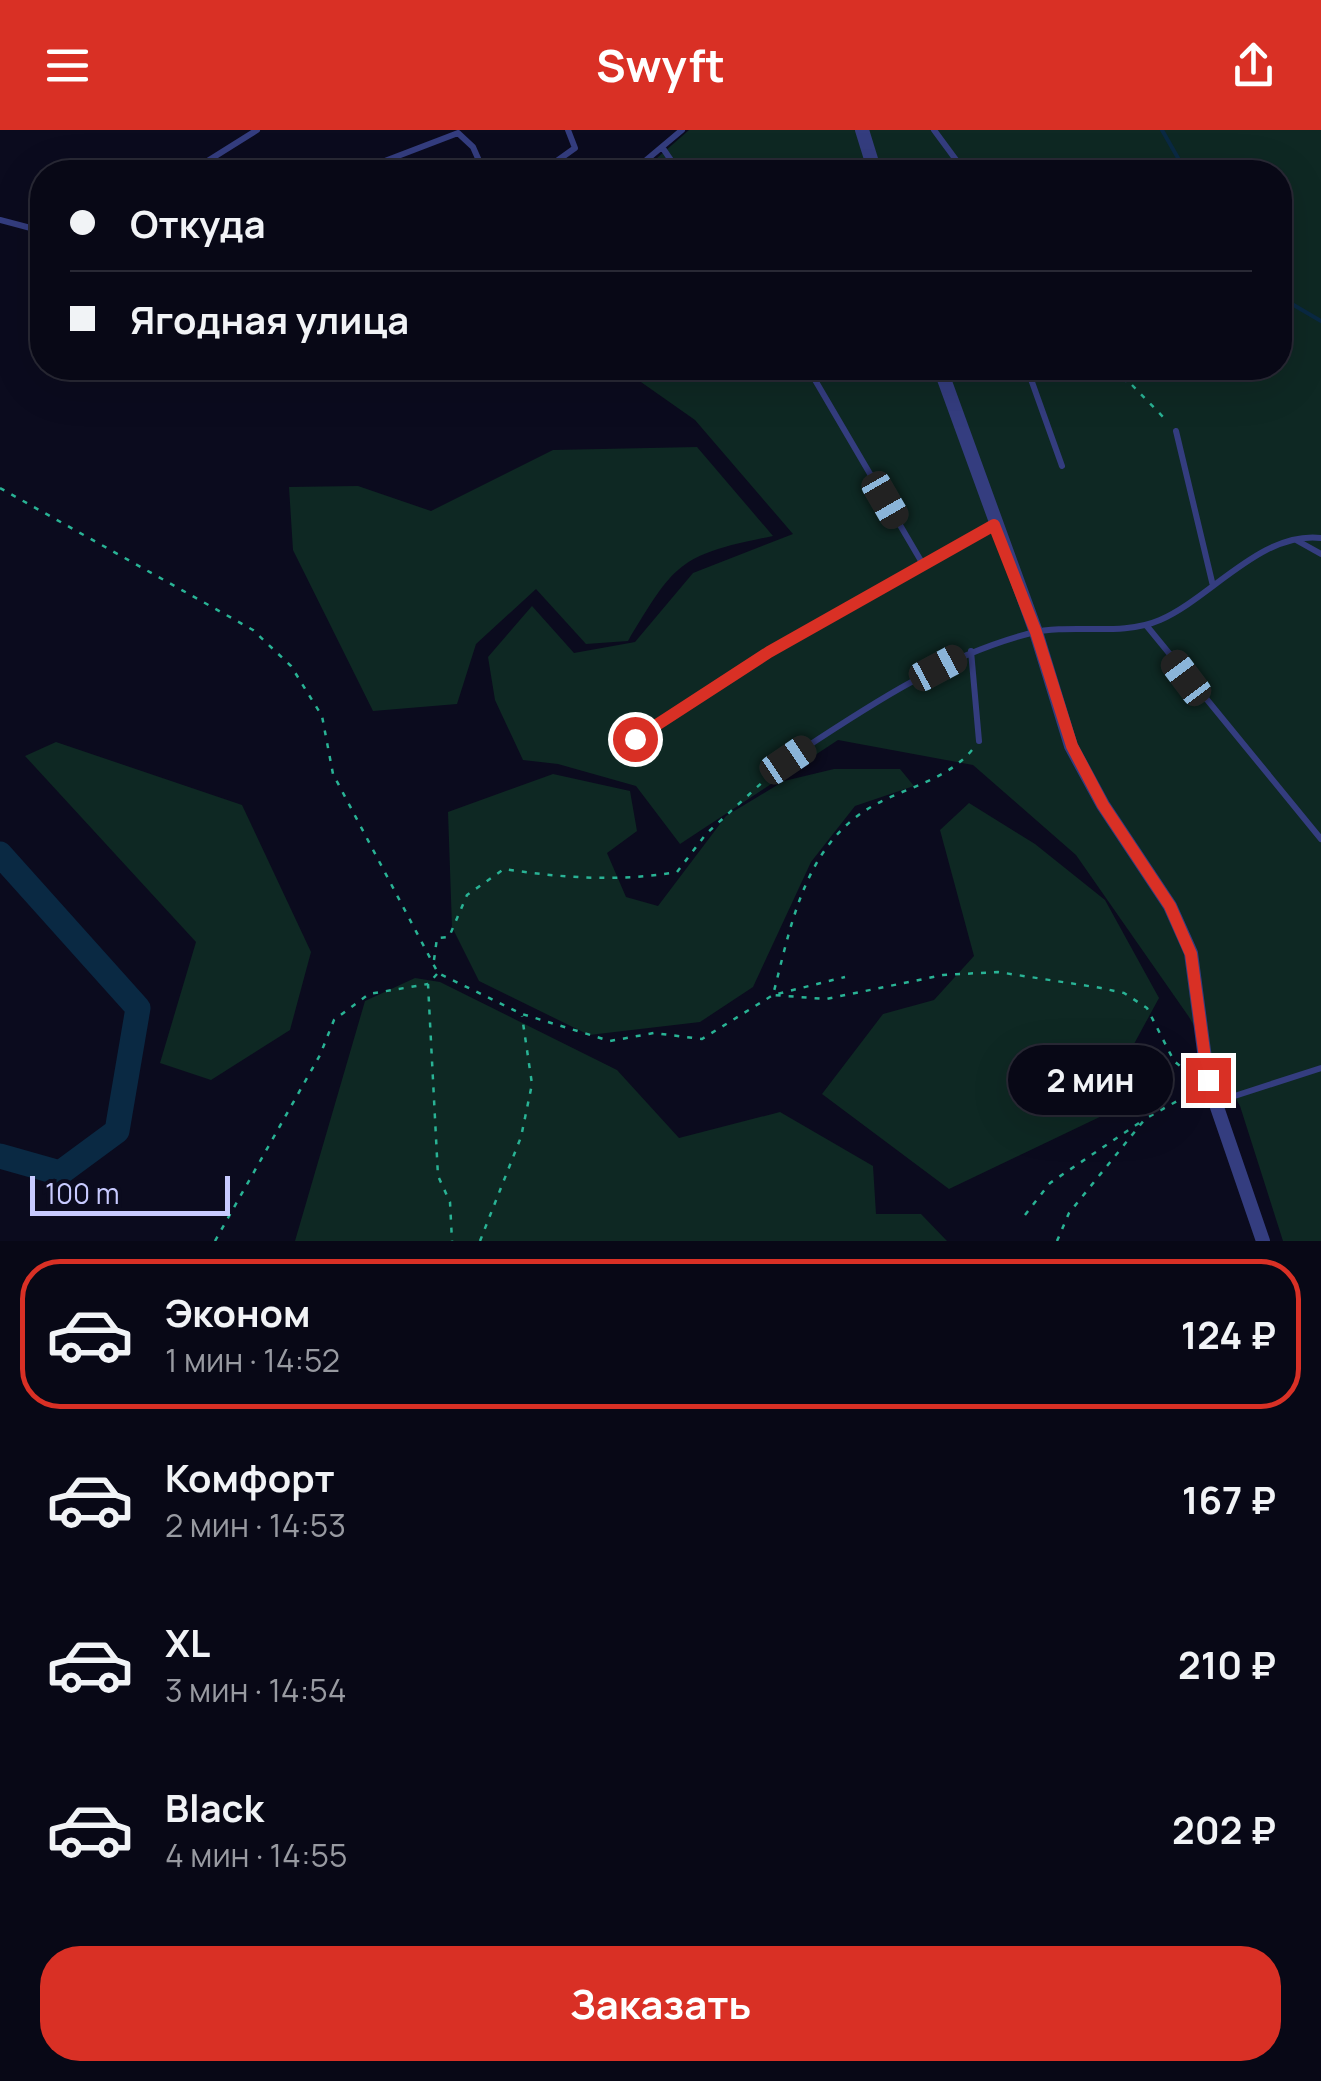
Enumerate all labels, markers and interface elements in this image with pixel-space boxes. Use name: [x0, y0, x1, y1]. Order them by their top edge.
text: Swyft: [596, 34, 725, 96]
icon: menu: [40, 38, 95, 93]
icon: share: [1226, 38, 1281, 93]
text: Откуда: [130, 197, 266, 249]
text: Ягодная улица: [130, 293, 409, 345]
car: [857, 467, 913, 533]
car: [904, 641, 972, 695]
car: [1156, 645, 1216, 711]
route start: [613, 717, 658, 762]
car: [755, 731, 821, 789]
callout: 2 мин: [1008, 1045, 1173, 1115]
text: 2 мин: [1046, 1058, 1135, 1102]
route end: [1186, 1058, 1231, 1103]
scale bar: [30, 1171, 230, 1216]
text: 100 m: [45, 1174, 119, 1212]
text: Эконом: [165, 1286, 311, 1338]
icon: car: [45, 1289, 135, 1379]
text: 124 ₽: [1181, 1308, 1276, 1360]
text: 1 мин · 14:52: [165, 1338, 340, 1382]
text: Комфорт: [165, 1451, 335, 1503]
icon: car: [45, 1454, 135, 1544]
text: 167 ₽: [1182, 1473, 1276, 1525]
text: 2 мин · 14:53: [165, 1503, 346, 1547]
text: XL: [165, 1616, 210, 1668]
icon: car: [45, 1619, 135, 1709]
text: 210 ₽: [1178, 1638, 1276, 1690]
text: 3 мин · 14:54: [165, 1668, 347, 1712]
text: Black: [165, 1781, 264, 1833]
icon: car: [45, 1784, 135, 1874]
text: 202 ₽: [1172, 1803, 1276, 1855]
text: 4 мин · 14:55: [165, 1833, 347, 1877]
button: Заказать: [40, 1946, 1281, 2061]

